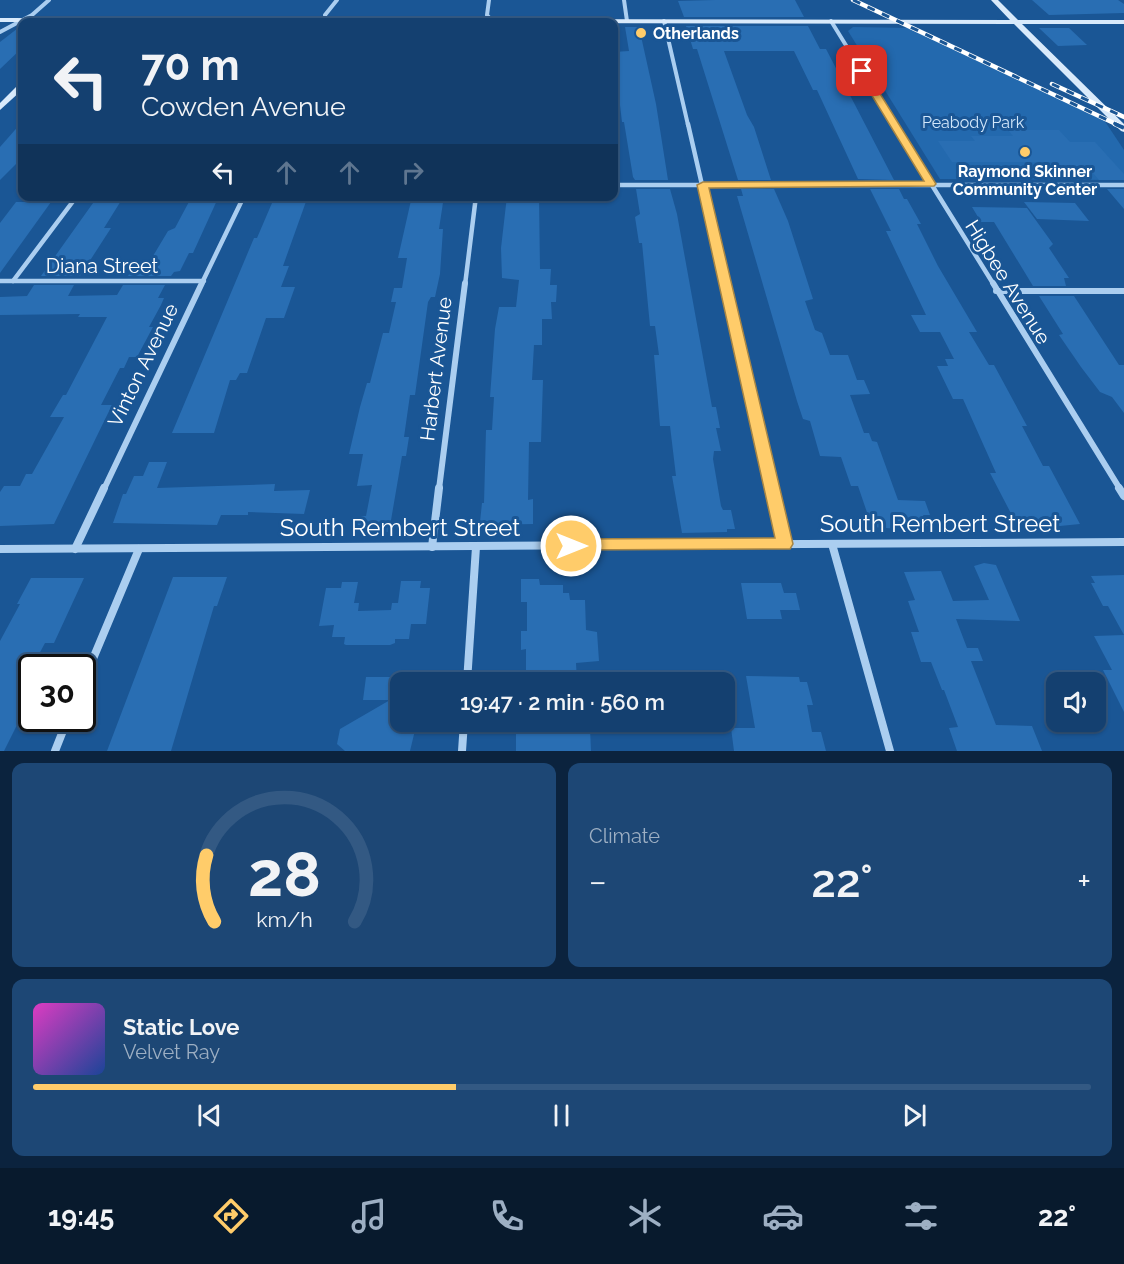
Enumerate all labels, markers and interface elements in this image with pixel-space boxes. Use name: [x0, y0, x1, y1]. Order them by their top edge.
place label: Otherlands: [653, 24, 739, 43]
marker: Otherlands: [634, 26, 648, 40]
text: 70 m: [141, 41, 240, 90]
icon: left: [42, 42, 120, 120]
pin: [836, 45, 887, 96]
icon: arrive: [845, 54, 878, 87]
text: Cowden Avenue: [141, 91, 346, 122]
park label: Peabody Park: [922, 113, 1025, 132]
marker: Raymond Skinner Community Center: [1018, 145, 1032, 159]
icon: left: [207, 156, 240, 189]
icon: ahead: [270, 156, 303, 189]
icon: ahead: [333, 156, 366, 189]
icon: right: [396, 156, 429, 189]
place label: Raymond Skinner Community Center: [953, 162, 1097, 199]
street label: Higbee Avenue: [960, 215, 1056, 349]
street label: Diana Street: [46, 254, 159, 278]
street label: Harbert Avenue: [415, 295, 457, 442]
street label: Vinton Avenue: [103, 299, 183, 431]
street label: South Rembert Street: [820, 509, 1060, 538]
street label: South Rembert Street: [280, 513, 520, 542]
position arrow: [539, 514, 603, 578]
speed limit sign: 30: [18, 654, 96, 732]
map controls: [1046, 672, 1106, 732]
button: sound: [1046, 672, 1106, 732]
text: 19:47 · 2 min · 560 m: [460, 689, 665, 715]
text: Climate: [589, 824, 660, 848]
text: 28: [248, 837, 320, 911]
text: 22°: [811, 855, 873, 908]
text: −: [589, 862, 607, 901]
text: +: [1077, 862, 1091, 901]
text: km/h: [256, 907, 312, 932]
text: Static Love: [123, 1014, 240, 1040]
text: Velvet Ray: [123, 1040, 220, 1064]
icon: previous: [193, 1099, 226, 1132]
icon: pause: [545, 1099, 578, 1132]
icon: next: [898, 1099, 931, 1132]
icon: directions: [210, 1195, 252, 1237]
icon: music: [348, 1195, 390, 1237]
icon: phone: [486, 1195, 528, 1237]
icon: climate: [624, 1195, 666, 1237]
icon: car: [762, 1195, 804, 1237]
icon: filters: [900, 1195, 942, 1237]
text: 19:45: [48, 1201, 114, 1232]
text: 22°: [1038, 1201, 1076, 1232]

